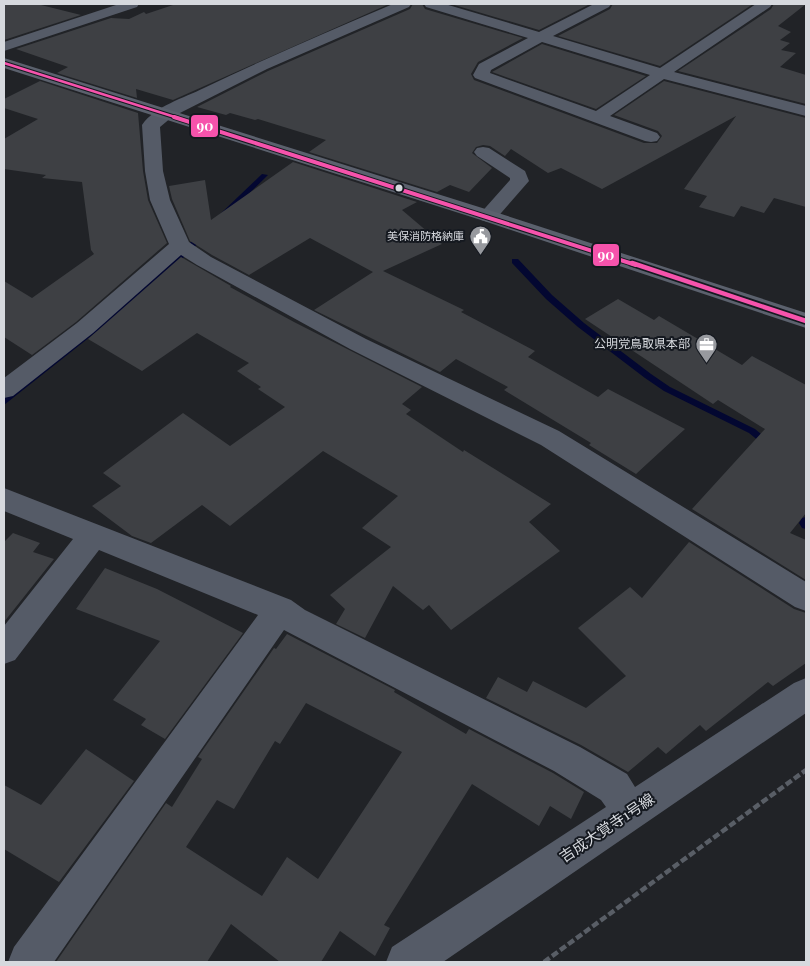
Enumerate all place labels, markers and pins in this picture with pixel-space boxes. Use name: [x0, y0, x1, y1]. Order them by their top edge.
unlabelled marker: [394, 183, 404, 193]
public building icon: 美保消防格納庫: [468, 224, 492, 255]
place label: 美保消防格納庫: [387, 228, 464, 243]
office icon: 公明党鳥取県本部: [694, 332, 718, 363]
place label: 公明党鳥取県本部: [594, 335, 690, 351]

